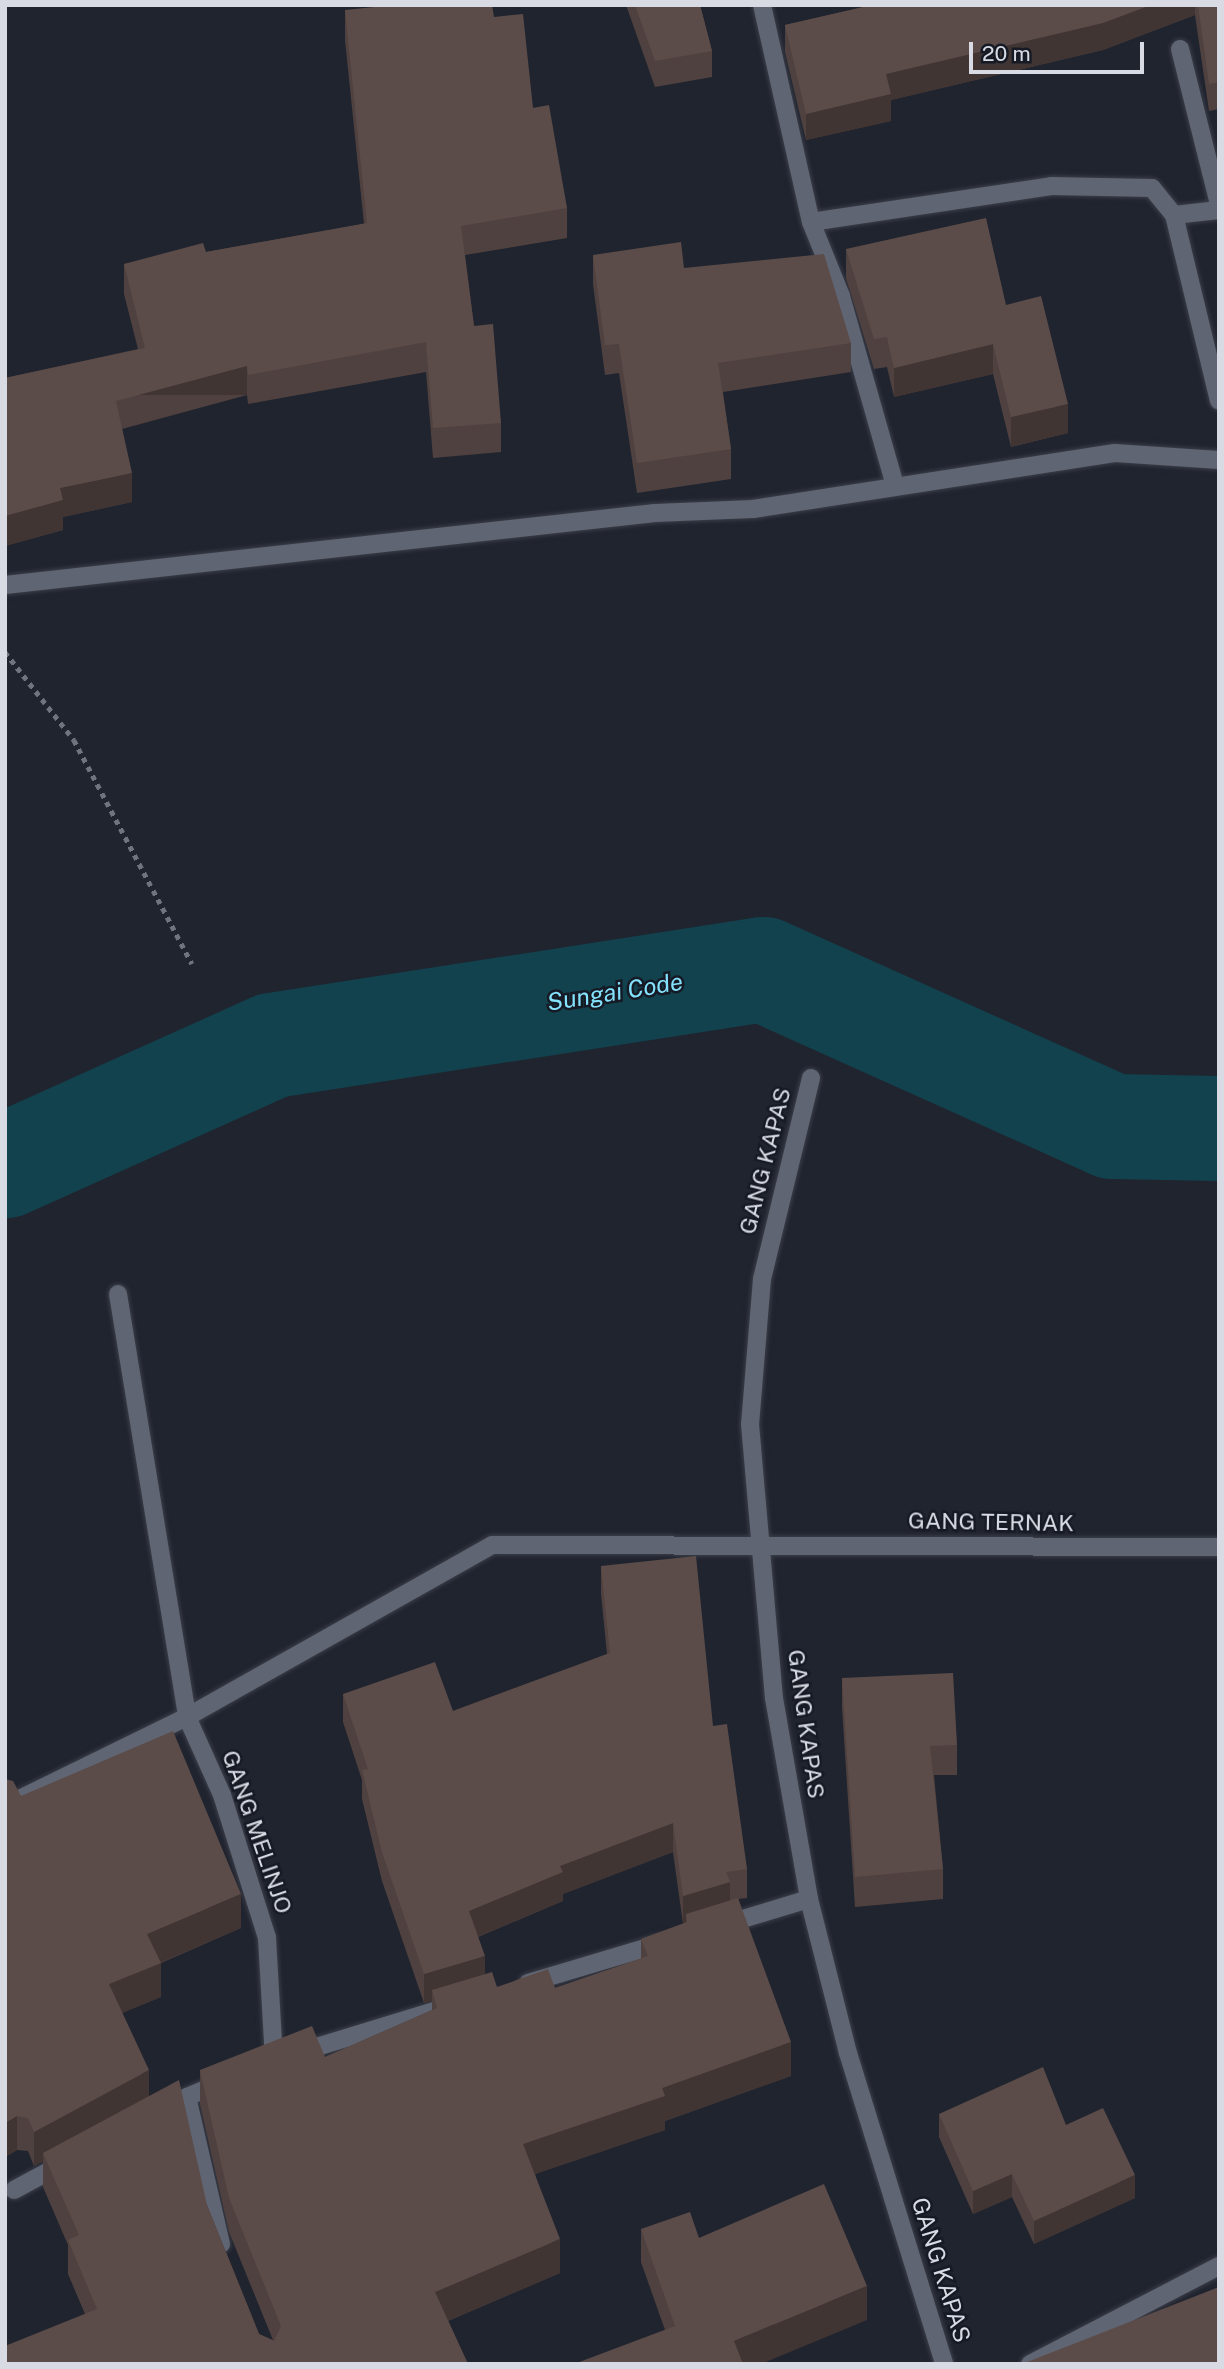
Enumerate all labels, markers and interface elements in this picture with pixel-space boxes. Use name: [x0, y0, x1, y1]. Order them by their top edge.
scale bar: [972, 28, 1147, 72]
text: 20 m: [982, 41, 1031, 66]
water label: Sungai Code: [545, 967, 685, 1017]
street label: GANG KAPAS: [733, 1085, 797, 1237]
street label: GANG TERNAK: [908, 1507, 1074, 1537]
street label: GANG KAPAS: [782, 1648, 830, 1800]
street label: GANG MELINJO: [216, 1747, 298, 1917]
street label: GANG KAPAS: [906, 2194, 976, 2346]

